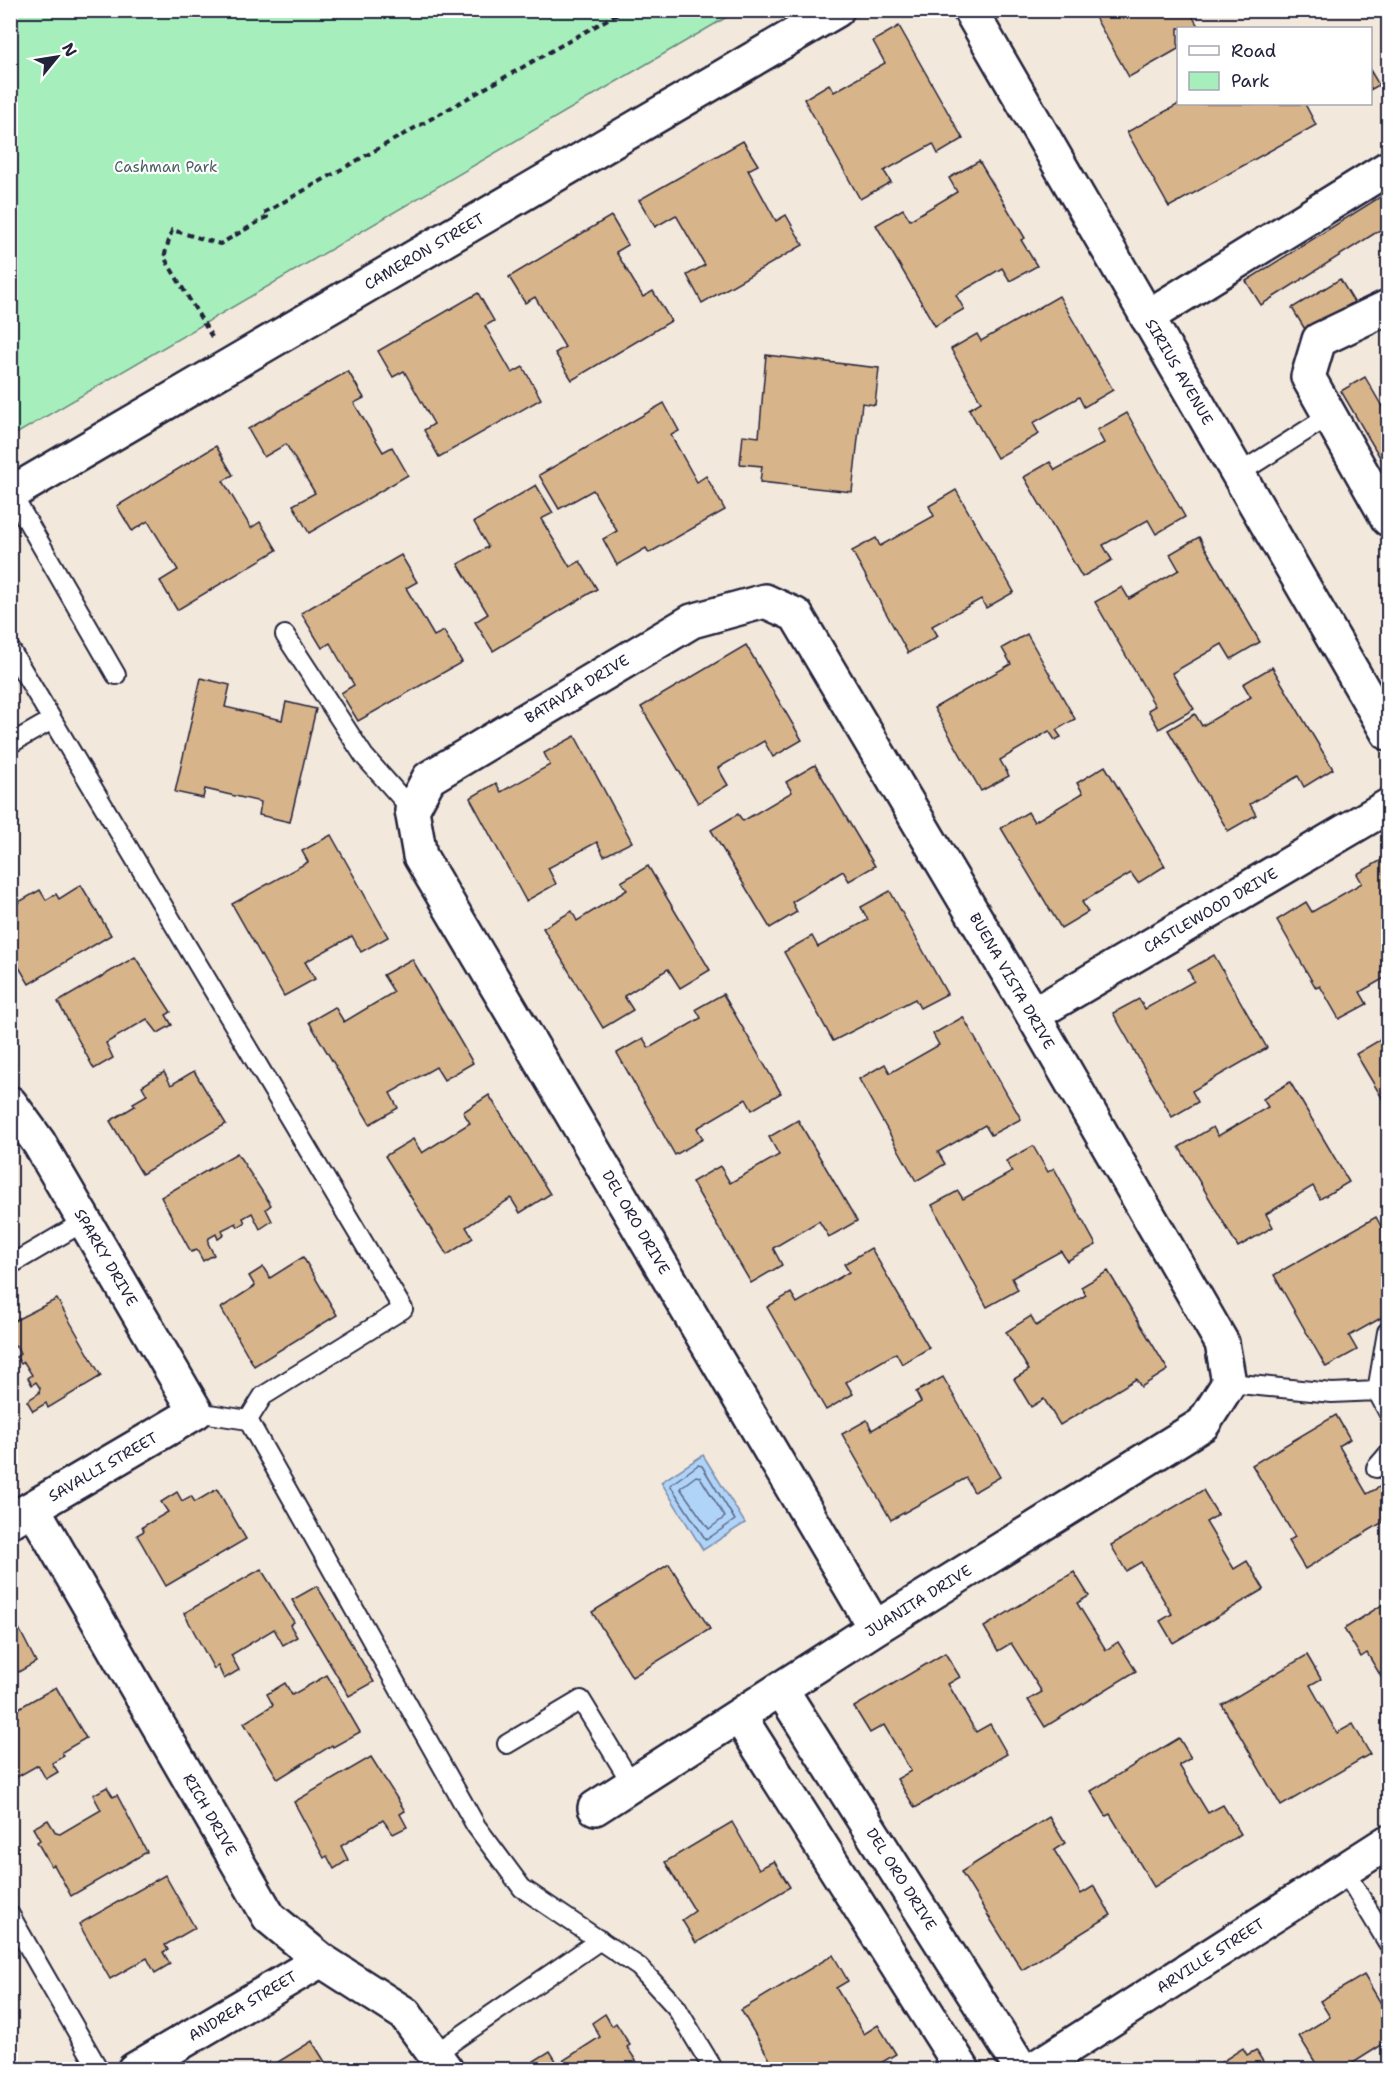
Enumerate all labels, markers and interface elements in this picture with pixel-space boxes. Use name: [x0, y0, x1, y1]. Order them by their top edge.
north arrow: [27, 27, 87, 87]
legend: [1177, 27, 1372, 105]
text: N: [57, 39, 82, 60]
text: Road: [1231, 39, 1276, 63]
text: Park: [1231, 69, 1270, 93]
park label: Cashman Park: [114, 157, 218, 177]
street label: CAMERON STREET: [361, 209, 488, 294]
street label: SIRIUS AVENUE: [1141, 315, 1218, 429]
street label: BATAVIA DRIVE: [521, 650, 633, 728]
street label: CASTLEWOOD DRIVE: [1140, 863, 1281, 958]
street label: BUENA VISTA DRIVE: [965, 909, 1059, 1053]
street label: DEL ORO DRIVE: [597, 1167, 674, 1278]
street label: SPARKY DRIVE: [70, 1205, 142, 1310]
street label: SAVALLI STREET: [45, 1428, 161, 1506]
street label: JUANITA DRIVE: [861, 1560, 975, 1642]
street label: RICH DRIVE: [178, 1770, 241, 1859]
street label: DEL ORO DRIVE: [861, 1824, 941, 1934]
street label: ARVILLE STREET: [1153, 1914, 1268, 1998]
street label: ANDREA STREET: [185, 1966, 301, 2046]

